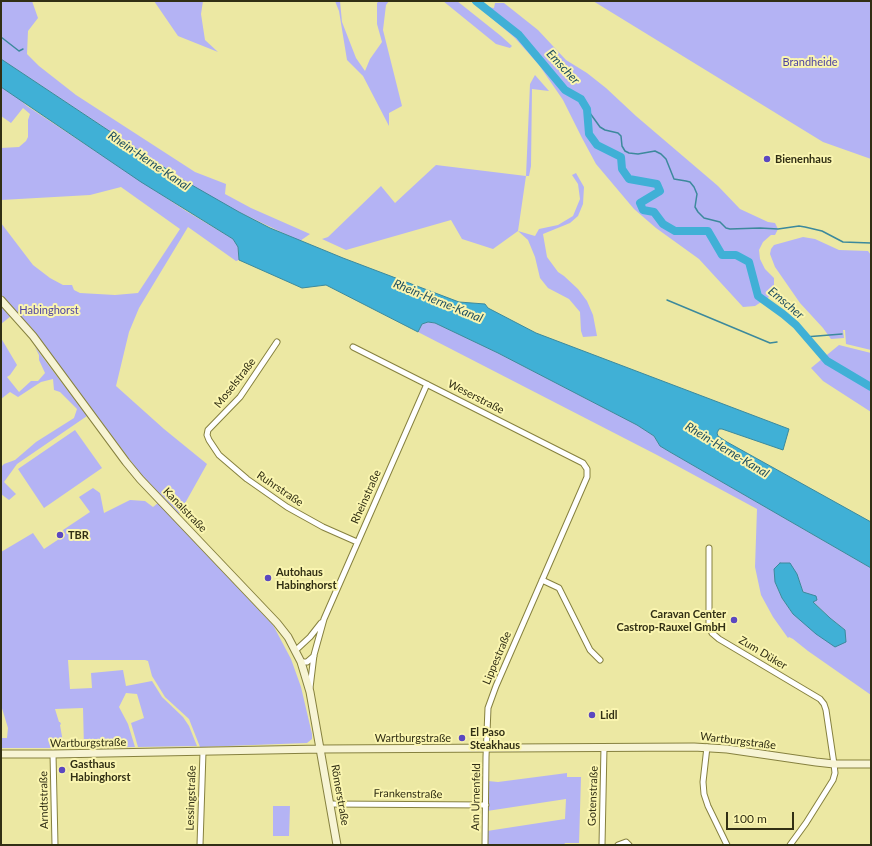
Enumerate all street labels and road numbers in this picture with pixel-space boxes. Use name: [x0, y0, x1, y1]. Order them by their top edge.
street label: Moselstraße: [211, 355, 259, 411]
street label: Weserstraße: [446, 377, 506, 417]
street label: Rheinstraße: [348, 468, 384, 526]
street label: Ruhrstraße: [254, 469, 306, 509]
street label: Kanalstraße: [160, 485, 210, 535]
street label: Lippestraße: [480, 629, 514, 687]
street label: Zum Düker: [737, 633, 789, 673]
street label: Wartburgstraße: [699, 730, 777, 752]
street label: Wartburgstraße: [375, 731, 451, 745]
street label: Wartburgstraße: [50, 736, 126, 750]
street label: Römerstraße: [328, 763, 352, 827]
street label: Am Urnenfeld: [469, 763, 483, 831]
street label: Lessingstraße: [183, 765, 199, 831]
street label: Gotenstraße: [585, 766, 601, 826]
street label: Arndtstraße: [37, 771, 51, 829]
street label: Frankenstraße: [374, 787, 442, 801]

